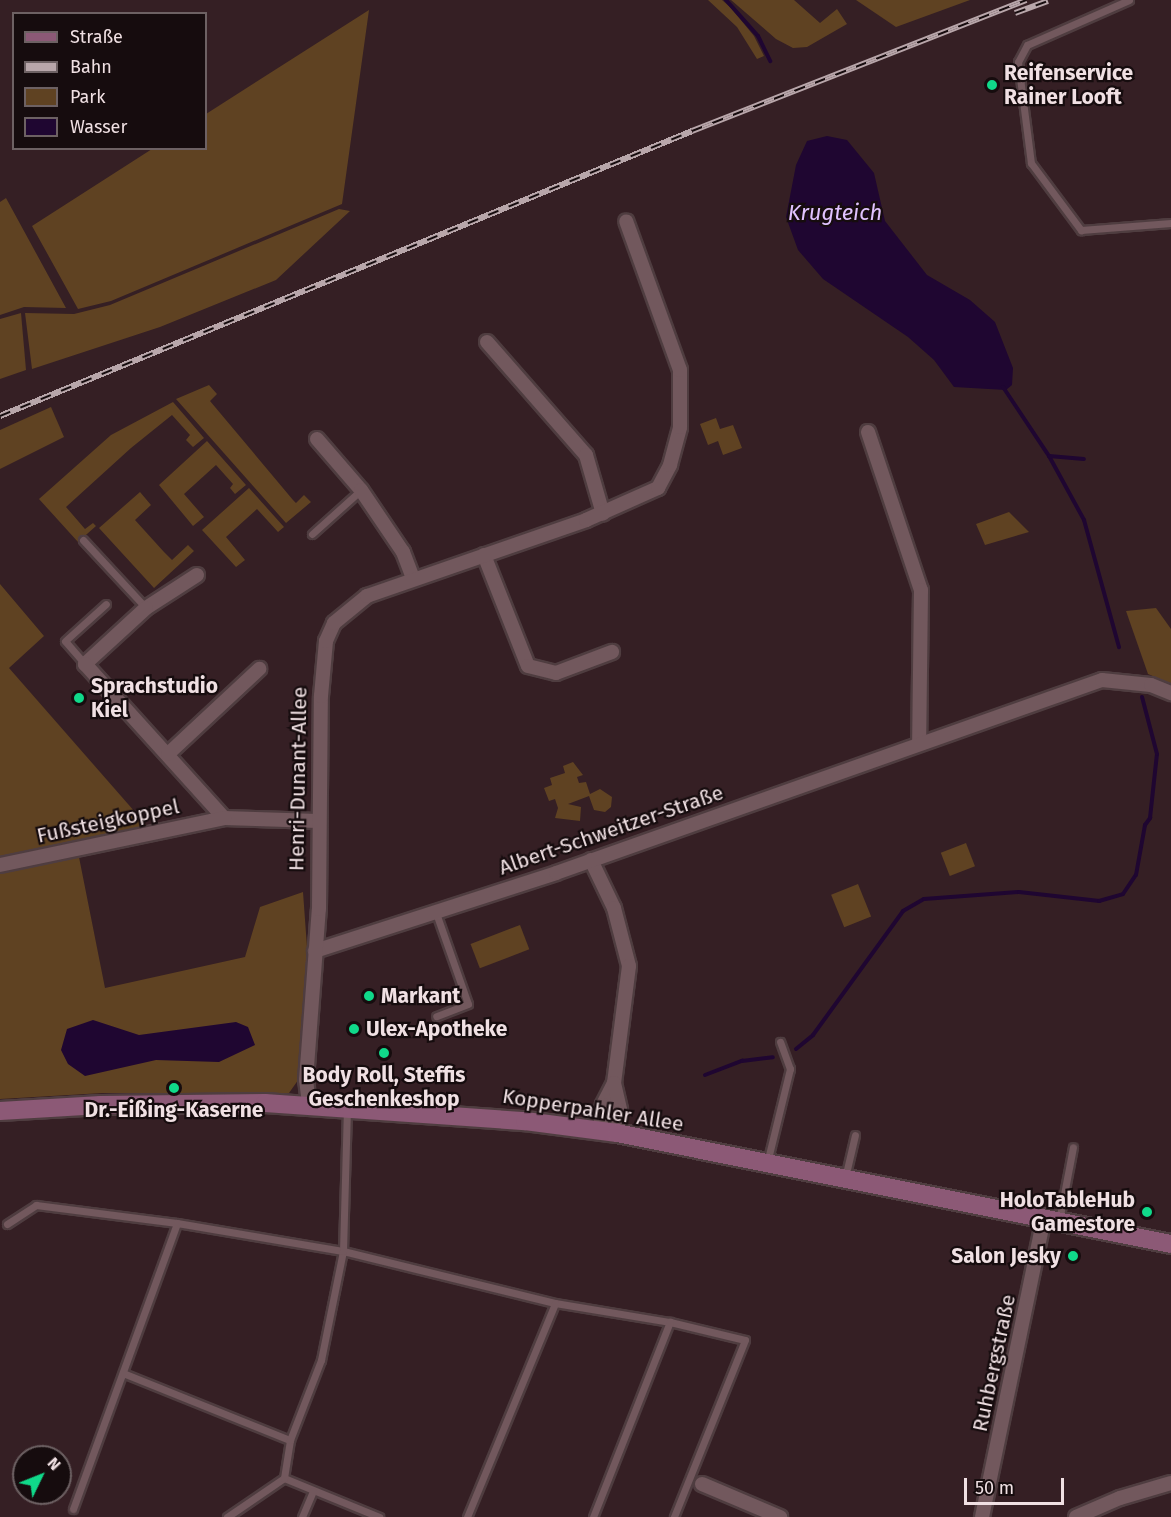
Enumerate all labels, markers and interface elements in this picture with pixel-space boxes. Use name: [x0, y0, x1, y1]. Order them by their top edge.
legend: [12, 12, 207, 150]
text: Straße: [70, 26, 123, 48]
text: Bahn: [70, 56, 112, 78]
place label: Reifenservice Rainer Looft: [1004, 60, 1133, 110]
marker: Reifenservice Rainer Looft: [985, 78, 999, 92]
text: Park: [70, 86, 105, 108]
text: Wasser: [70, 116, 127, 138]
water label: Krugteich: [788, 200, 882, 226]
place label: Sprachstudio Kiel: [91, 673, 218, 723]
street label: Henri-Dunant-Allee: [284, 687, 312, 871]
marker: Sprachstudio Kiel: [72, 691, 86, 705]
street label: Albert-Schweitzer-Straße: [496, 780, 726, 880]
street label: Fußsteigkoppel: [34, 794, 182, 848]
place label: Markant: [381, 983, 460, 1009]
marker: Markant: [362, 989, 376, 1003]
place label: Ulex-Apotheke: [366, 1016, 507, 1042]
marker: Ulex-Apotheke: [347, 1022, 361, 1036]
marker: Body Roll, Steffis Geschenkeshop: [377, 1046, 391, 1060]
place label: Body Roll, Steffis Geschenkeshop: [303, 1062, 465, 1112]
marker: Dr.-Eißing-Kaserne: [167, 1081, 181, 1095]
street label: Kopperpahler Allee: [501, 1083, 685, 1137]
place label: Dr.-Eißing-Kaserne: [85, 1097, 263, 1123]
place label: HoloTableHub Gamestore: [1000, 1187, 1135, 1237]
marker: HoloTableHub Gamestore: [1140, 1205, 1154, 1219]
place label: Salon Jesky: [951, 1243, 1061, 1269]
marker: Salon Jesky: [1066, 1249, 1080, 1263]
street label: Ruhbergstraße: [967, 1292, 1021, 1434]
north arrow: [12, 1445, 72, 1505]
text: N: [43, 1453, 65, 1474]
scale bar: [967, 1466, 1068, 1504]
text: 50 m: [975, 1477, 1014, 1499]

